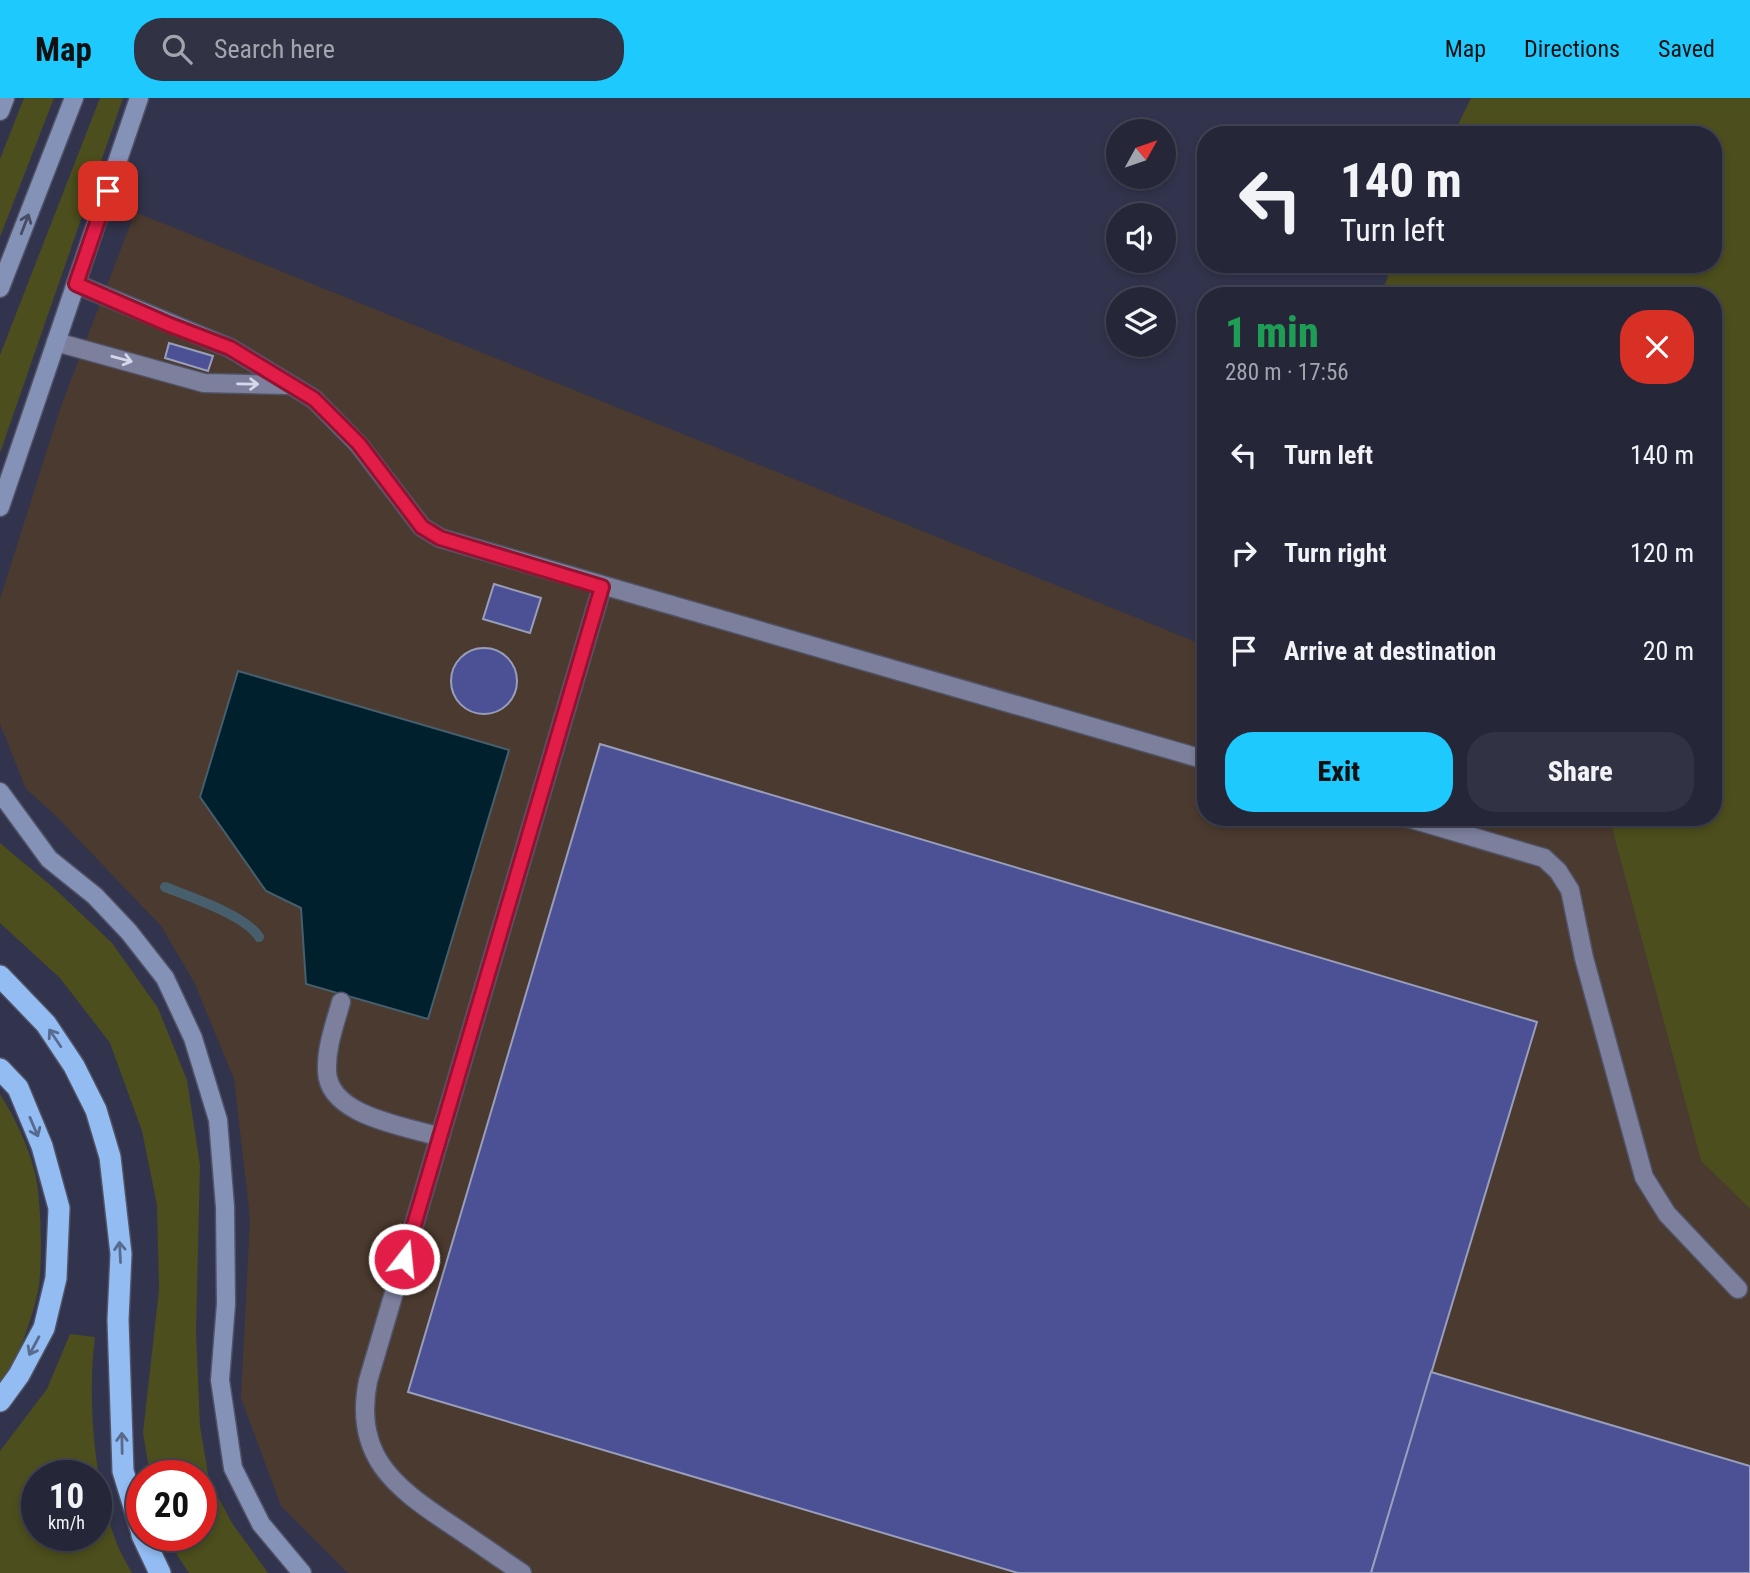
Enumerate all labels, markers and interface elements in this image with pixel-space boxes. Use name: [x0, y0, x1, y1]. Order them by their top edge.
search box: [134, 18, 624, 81]
text: Map: [35, 30, 92, 69]
icon: search: [158, 30, 196, 68]
text: Search here: [214, 34, 335, 64]
text: Map: [1445, 35, 1486, 63]
text: Directions: [1524, 35, 1620, 63]
text: Saved: [1658, 35, 1715, 63]
north arrow: [1106, 119, 1176, 189]
map controls: [1106, 119, 1176, 357]
text: 140 m: [1340, 152, 1462, 209]
icon: left: [1225, 154, 1316, 245]
pin: [78, 161, 138, 221]
icon: arrive: [89, 172, 127, 210]
button: sound: [1106, 203, 1176, 273]
text: Turn left: [1340, 211, 1445, 249]
one-way arrow: [19, 214, 32, 236]
button: layers: [1106, 287, 1176, 357]
text: 1 min: [1225, 308, 1319, 357]
button: close: [1620, 310, 1694, 384]
one-way arrow: [111, 354, 133, 367]
text: 280 m · 17:56: [1225, 359, 1349, 386]
one-way arrow: [236, 377, 259, 390]
icon: left: [1225, 436, 1263, 474]
text: Turn left: [1284, 440, 1373, 470]
text: 140 m: [1630, 440, 1694, 470]
icon: right: [1225, 534, 1263, 572]
text: Turn right: [1284, 538, 1386, 568]
text: 120 m: [1630, 538, 1694, 568]
icon: arrive: [1225, 632, 1263, 670]
text: Arrive at destination: [1284, 636, 1496, 666]
text: 20 m: [1643, 636, 1694, 666]
button: Exit: [1225, 732, 1453, 812]
button: Share: [1467, 732, 1694, 812]
one-way arrow: [48, 1029, 62, 1048]
one-way arrow: [28, 1116, 41, 1137]
position arrow: [367, 1222, 441, 1296]
one-way arrow: [113, 1241, 126, 1264]
one-way arrow: [27, 1336, 41, 1356]
one-way arrow: [116, 1432, 129, 1455]
speed limit sign: 20: [126, 1460, 217, 1551]
text: 10: [49, 1476, 84, 1517]
text: km/h: [48, 1512, 85, 1533]

